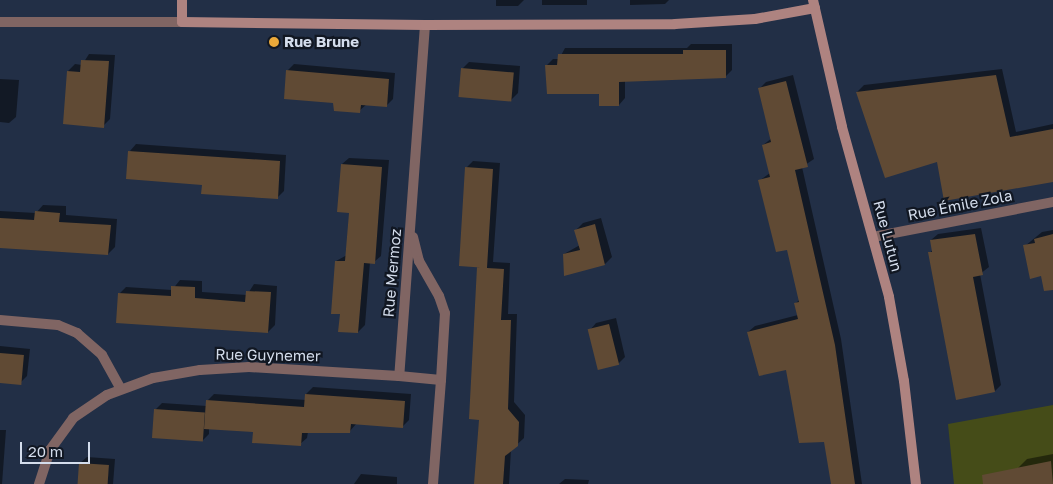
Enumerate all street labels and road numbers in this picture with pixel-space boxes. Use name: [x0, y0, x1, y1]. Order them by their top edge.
street label: Rue Émile Zola: [906, 186, 1014, 224]
street label: Rue Lutun: [870, 198, 906, 274]
street label: Rue Mermoz: [379, 228, 405, 318]
street label: Rue Guynemer: [215, 345, 321, 365]

